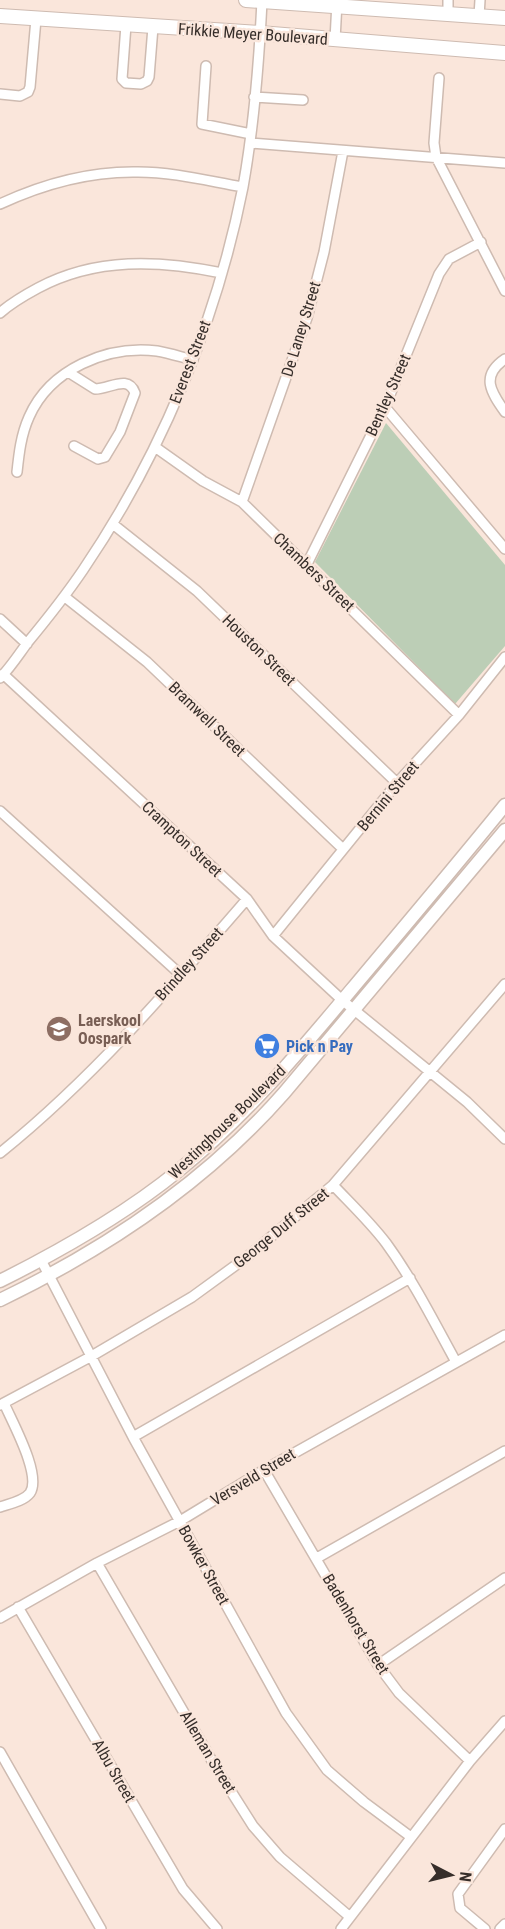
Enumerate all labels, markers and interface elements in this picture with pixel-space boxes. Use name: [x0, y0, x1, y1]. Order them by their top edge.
street label: Frikkie Meyer Boulevard: [178, 19, 328, 49]
street label: De Laney Street: [278, 279, 325, 379]
street label: Everest Street: [165, 318, 215, 406]
street label: Bentley Street: [362, 351, 415, 439]
street label: Chambers Street: [270, 529, 359, 616]
street label: Houston Street: [218, 610, 300, 690]
street label: Bramwell Street: [165, 678, 250, 761]
street label: Bernini Street: [353, 757, 423, 835]
street label: Crampton Street: [138, 797, 226, 881]
street label: Brindley Street: [151, 923, 227, 1004]
place label: Laerskool Oospark: [78, 1011, 141, 1048]
school or university icon: Laerskool Oospark: [44, 1014, 74, 1044]
supermarket icon: Pick n Pay: [252, 1031, 282, 1061]
place label: Pick n Pay: [286, 1037, 353, 1056]
street label: Westinghouse Boulevard: [165, 1061, 289, 1183]
street label: George Duff Street: [230, 1184, 333, 1272]
street label: Versveld Street: [207, 1444, 299, 1510]
street label: Bowker Street: [174, 1522, 234, 1608]
street label: Badenhorst Street: [319, 1570, 393, 1678]
street label: Alleman Street: [176, 1707, 240, 1797]
street label: Albu Street: [88, 1736, 140, 1806]
north arrow: [421, 1845, 481, 1905]
text: N: [455, 1871, 475, 1883]

